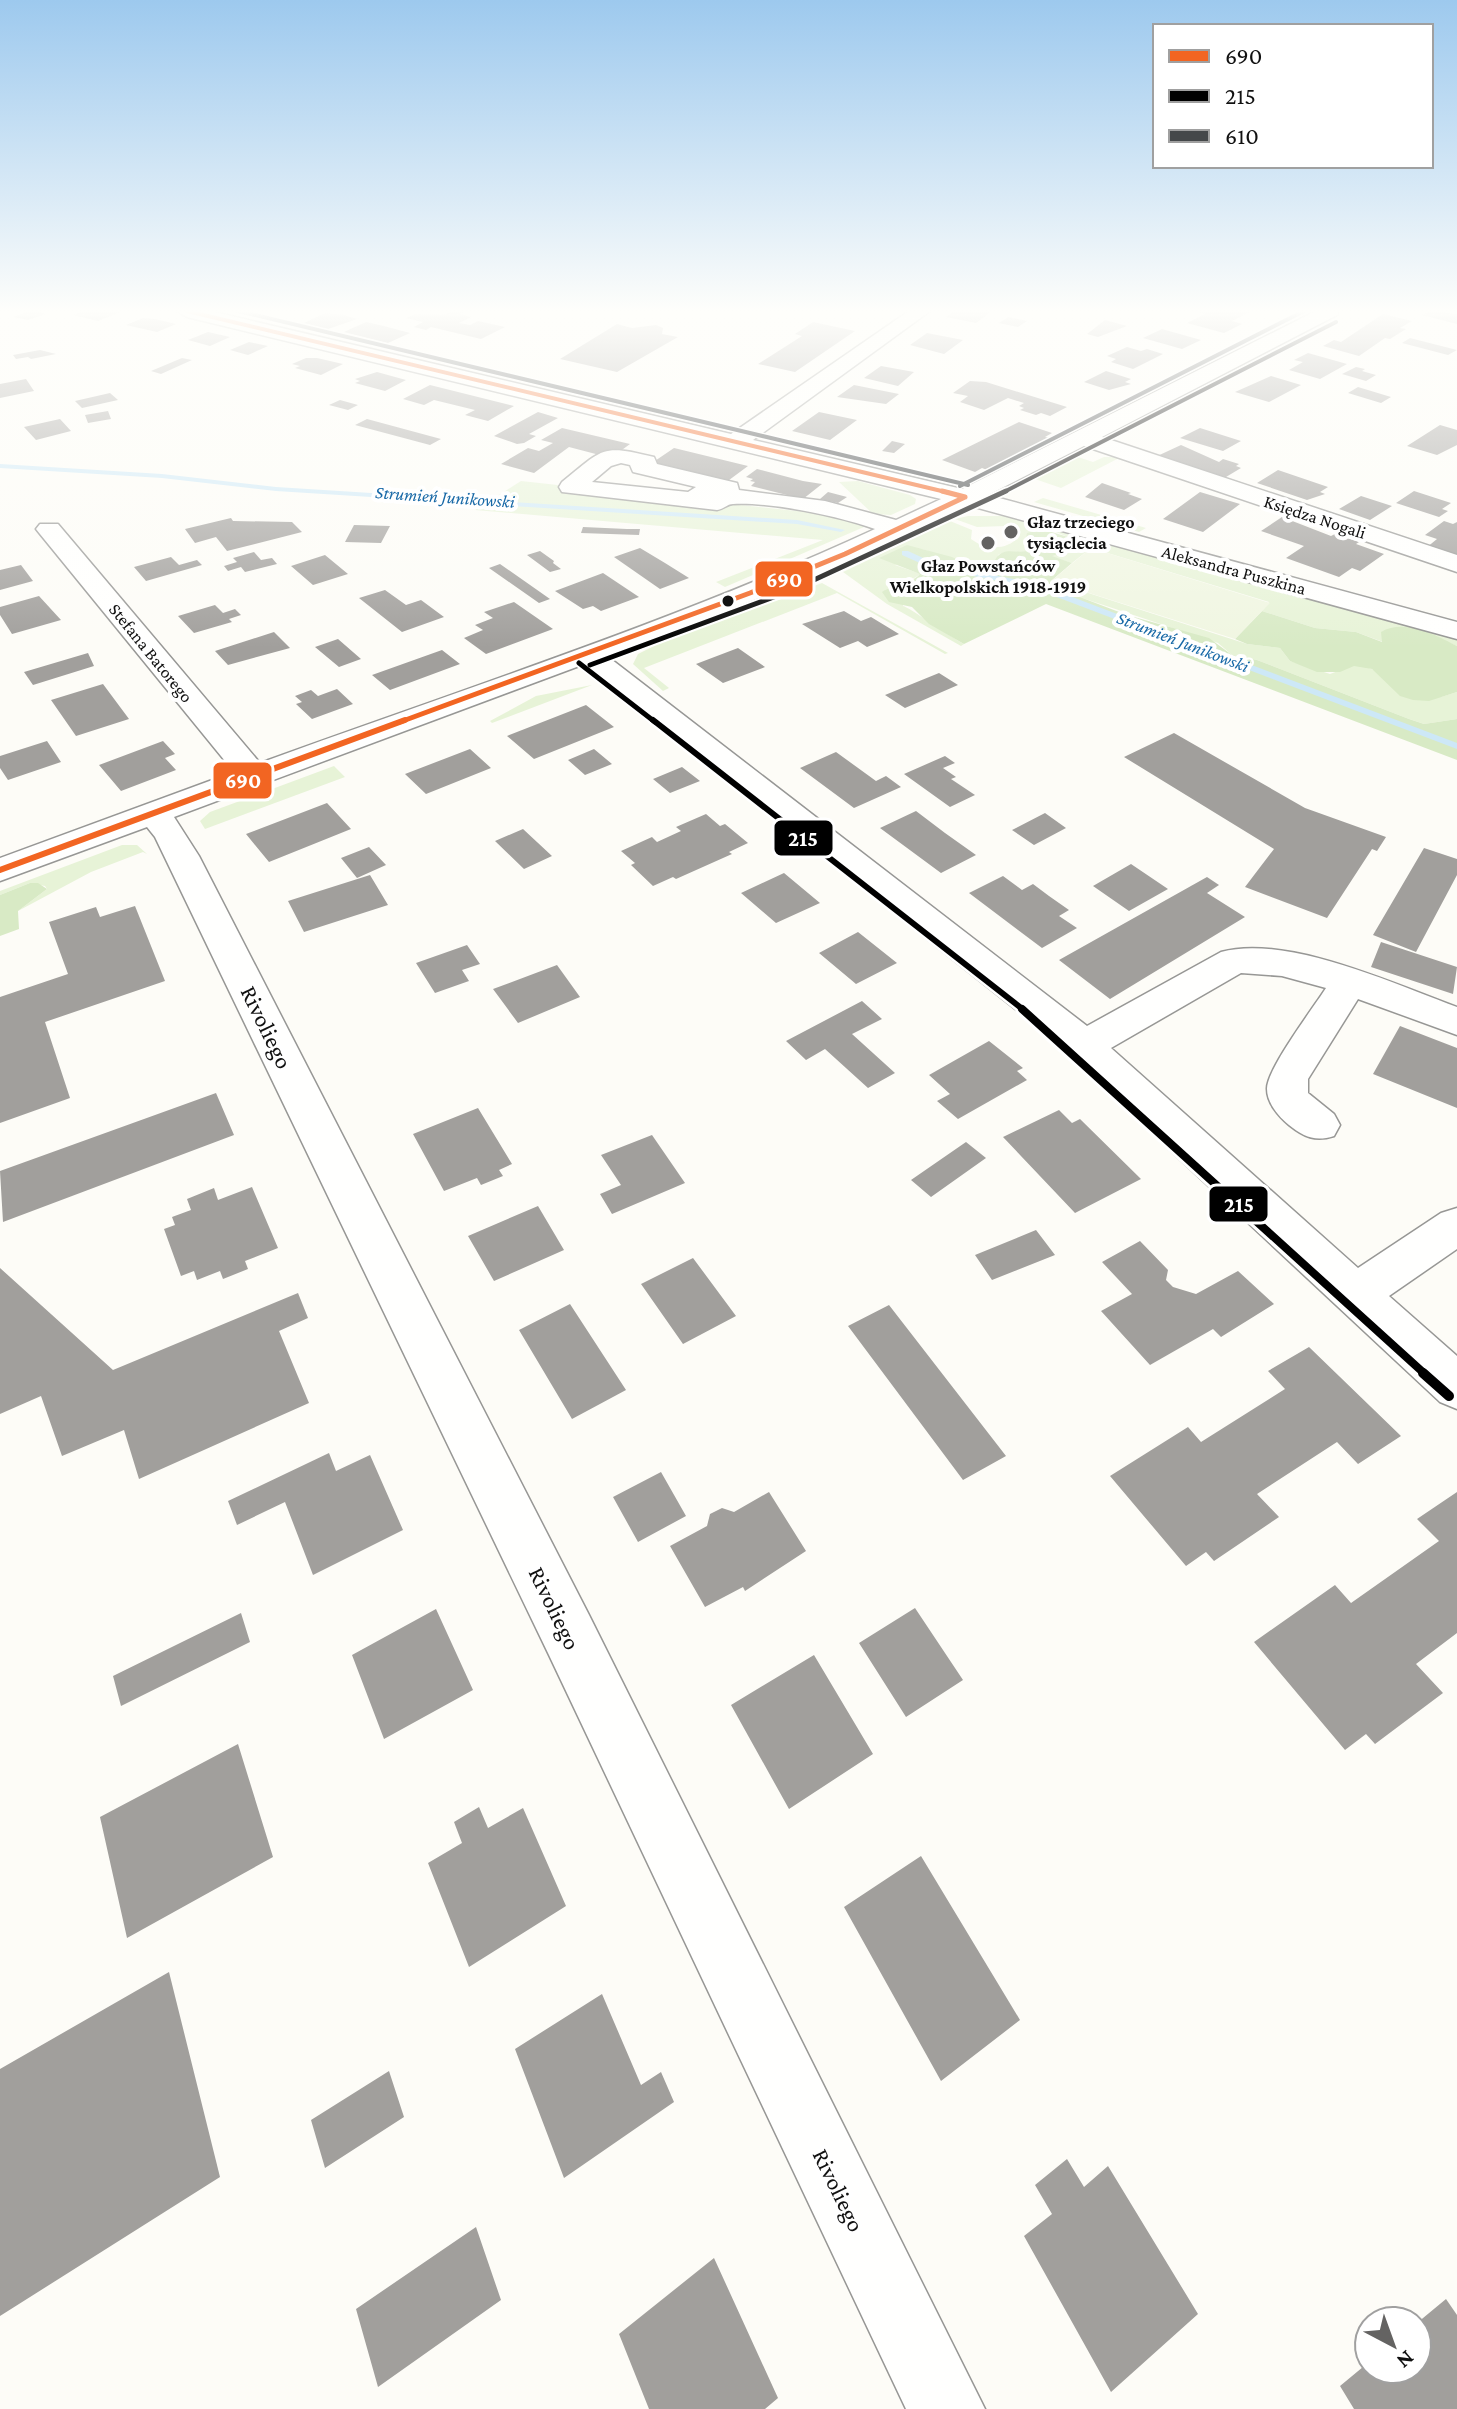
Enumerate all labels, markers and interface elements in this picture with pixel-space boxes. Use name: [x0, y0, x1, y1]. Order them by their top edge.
legend: [1153, 24, 1433, 168]
text: 690: [1225, 42, 1262, 69]
text: 215: [1225, 82, 1256, 109]
text: 610: [1225, 122, 1259, 149]
water label: Strumień Junikowski: [375, 482, 516, 512]
street label: Księdza Nogali: [1262, 491, 1369, 543]
place label: Głaz trzeciego tysiąclecia: [1027, 512, 1135, 553]
marker: Głaz trzeciego tysiąclecia: [1002, 523, 1020, 541]
marker: Głaz Powstańców Wielkopolskich 1918-1919: [979, 534, 997, 552]
street label: Aleksandra Puszkina: [1160, 541, 1308, 599]
place label: Głaz Powstańców Wielkopolskich 1918-1919: [889, 556, 1086, 597]
line badge: 690: [754, 560, 814, 598]
text: 690: [766, 567, 802, 592]
unlabelled marker: [720, 593, 736, 609]
street label: Stefana Batorego: [105, 599, 197, 707]
water label: Strumień Junikowski: [1114, 608, 1252, 676]
line badge: 690: [212, 761, 273, 800]
text: 690: [225, 768, 261, 793]
line badge: 215: [773, 819, 834, 857]
text: 215: [788, 826, 818, 851]
street label: Rivoliego: [235, 981, 299, 1073]
line badge: 215: [1208, 1185, 1269, 1223]
text: 215: [1224, 1192, 1254, 1217]
street label: Rivoliego: [523, 1562, 587, 1654]
street label: Rivoliego: [807, 2144, 871, 2236]
north arrow: [1353, 2305, 1433, 2385]
text: N: [1392, 2345, 1420, 2374]

